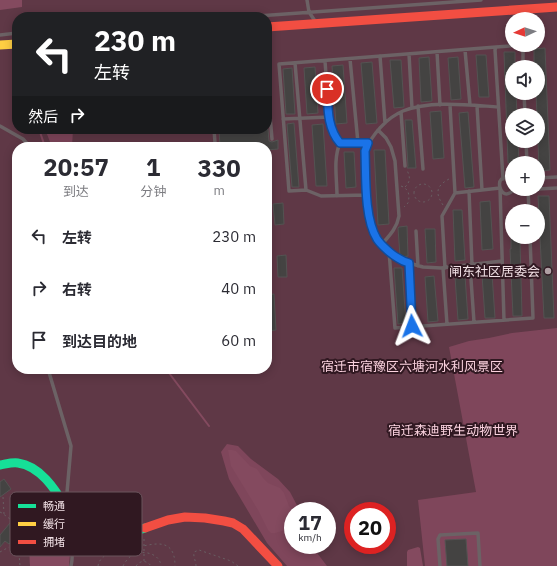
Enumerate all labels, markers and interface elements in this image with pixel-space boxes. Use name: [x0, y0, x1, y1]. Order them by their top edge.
north arrow: [505, 12, 545, 52]
map controls: [505, 12, 545, 244]
text: 230 m: [94, 22, 176, 59]
icon: left: [28, 28, 80, 80]
button: sound: [505, 60, 545, 100]
text: 左转: [94, 61, 130, 84]
pin: [310, 72, 344, 106]
icon: arrive: [316, 78, 338, 100]
icon: right: [66, 104, 88, 126]
text: 然后: [28, 107, 58, 126]
button: layers: [505, 108, 545, 148]
text: 20:57: [43, 151, 109, 183]
text: 1: [146, 151, 160, 183]
text: 330: [197, 152, 241, 184]
button: +: [505, 156, 545, 196]
text: m: [213, 182, 225, 199]
text: 到达: [63, 183, 89, 200]
text: 分钟: [140, 183, 166, 200]
button: −: [505, 204, 545, 244]
icon: left: [28, 225, 50, 247]
text: 230 m: [212, 227, 256, 246]
text: 左转: [62, 228, 92, 247]
place label: 闸东社区居委会: [449, 263, 540, 280]
marker: 闸东社区居委会: [543, 266, 553, 276]
icon: right: [28, 277, 50, 299]
text: 40 m: [221, 279, 256, 298]
text: 右转: [62, 280, 92, 299]
position arrow: [391, 305, 433, 347]
icon: arrive: [28, 329, 50, 351]
text: 60 m: [221, 331, 256, 350]
text: 到达目的地: [62, 332, 137, 351]
park label: 宿迁市宿豫区六塘河水利风景区: [321, 358, 503, 375]
park label: 宿迁森迪野生动物世界: [388, 422, 518, 439]
legend: [10, 492, 142, 556]
text: 畅通: [43, 499, 65, 513]
speed limit sign: 20: [344, 502, 396, 554]
text: 17: [298, 509, 322, 536]
text: 缓行: [43, 517, 65, 531]
text: km/h: [298, 531, 322, 544]
text: 拥堵: [43, 535, 65, 549]

